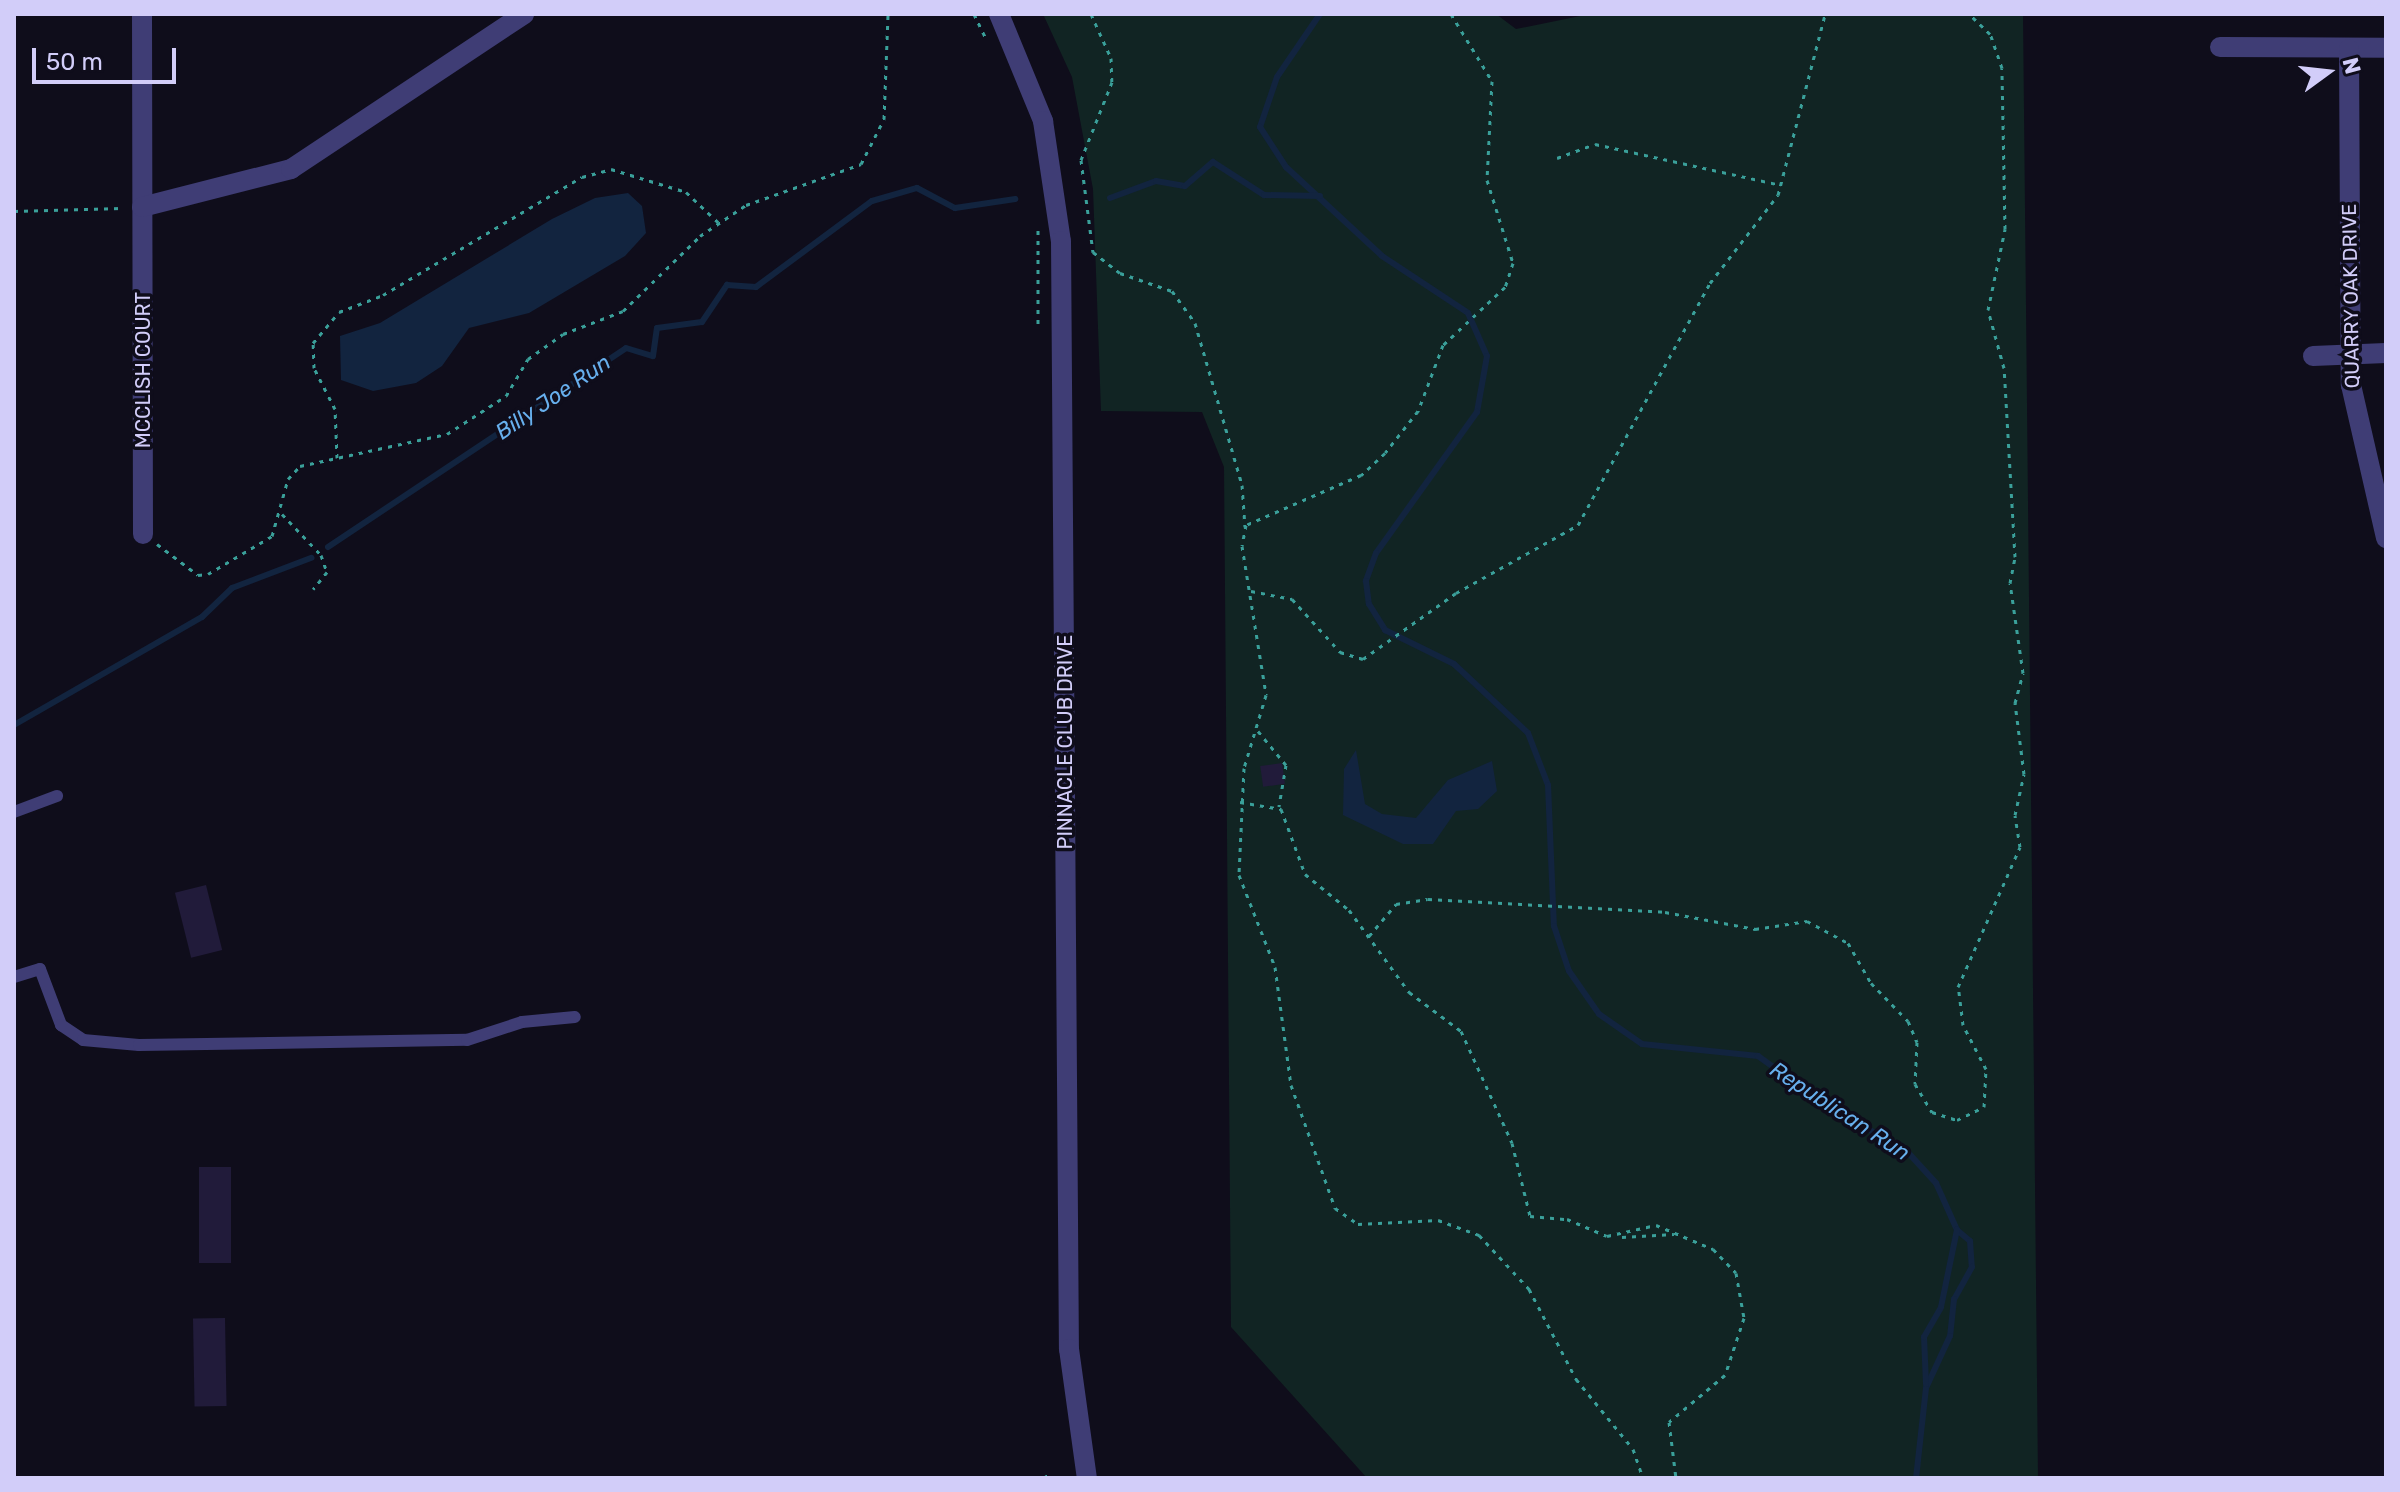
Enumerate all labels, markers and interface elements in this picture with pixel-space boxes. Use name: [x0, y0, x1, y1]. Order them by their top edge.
scale bar: [36, 32, 180, 82]
north arrow: [2288, 32, 2368, 112]
text: 50 m: [46, 48, 103, 76]
text: N: [2337, 55, 2367, 77]
street label: QUARRY OAK DRIVE: [2337, 203, 2365, 389]
street label: MCCLISH COURT: [131, 292, 155, 448]
water label: Billy Joe Run: [490, 349, 616, 445]
street label: PINNACLE CLUB DRIVE: [1053, 635, 1077, 849]
water label: Republican Run: [1765, 1056, 1915, 1166]

